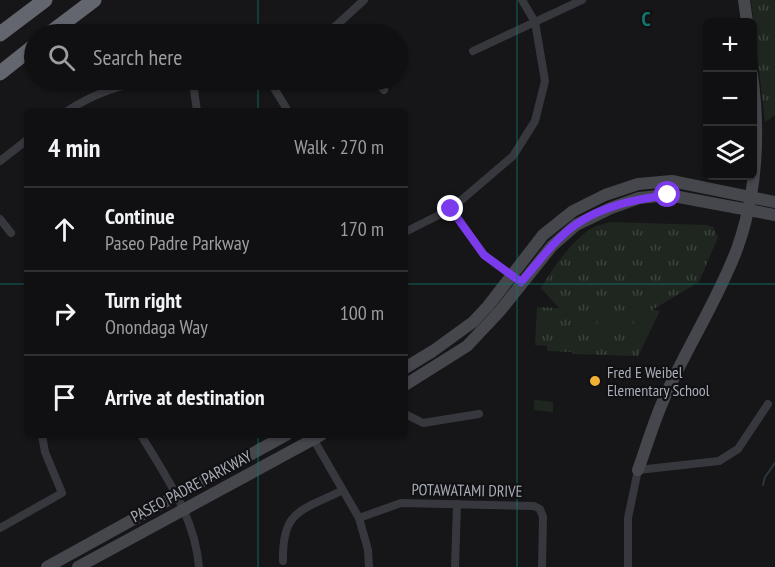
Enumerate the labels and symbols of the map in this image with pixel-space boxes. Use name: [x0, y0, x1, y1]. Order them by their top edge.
text: C: [641, 6, 651, 32]
route start: [654, 181, 680, 207]
route end: [437, 195, 463, 221]
place label: Fred E Weibel Elementary School: [607, 362, 710, 400]
marker: Fred E Weibel Elementary School: [588, 374, 602, 388]
street label: PASEO PADRE PARKWAY: [127, 445, 255, 526]
street label: POTAWATAMI DRIVE: [411, 479, 523, 501]

